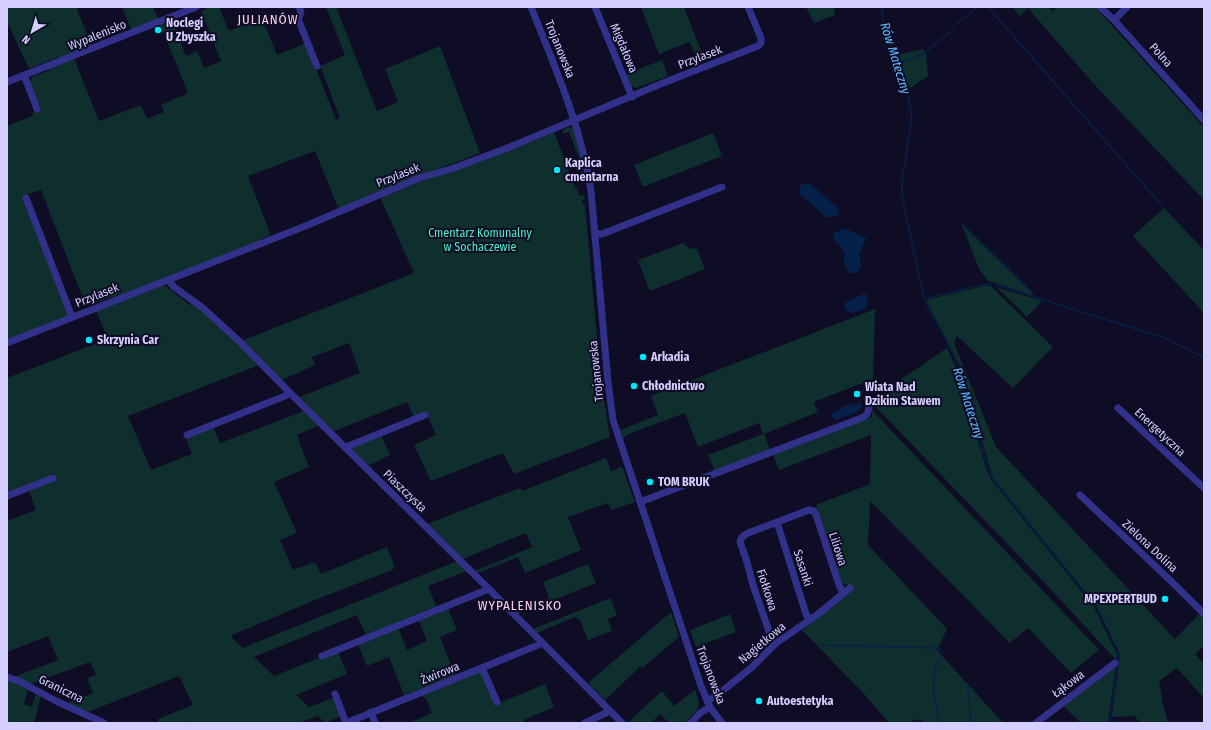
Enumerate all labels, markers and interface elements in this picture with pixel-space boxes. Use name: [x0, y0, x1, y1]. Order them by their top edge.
north arrow: [12, 12, 52, 52]
district label: JULIANÓW: [238, 12, 299, 27]
place label: Noclegi U Zbyszka: [166, 16, 216, 44]
street label: Wypalenisko: [66, 17, 128, 53]
street label: Trojanowska: [542, 18, 578, 80]
water label: Rów Mateczny: [877, 20, 914, 97]
street label: Migdałowa: [607, 21, 641, 75]
marker: Noclegi U Zbyszka: [153, 25, 163, 35]
text: N: [20, 32, 33, 47]
street label: Polna: [1147, 40, 1176, 70]
street label: Przylasek: [676, 42, 724, 72]
place label: Kaplica cmentarna: [565, 156, 619, 184]
street label: Przylasek: [374, 160, 422, 190]
marker: Kaplica cmentarna: [552, 165, 562, 175]
park label: Cmentarz Komunalny w Sochaczewie: [428, 226, 532, 254]
street label: Przylasek: [73, 280, 121, 310]
place label: Skrzynia Car: [97, 333, 159, 347]
marker: Skrzynia Car: [84, 335, 94, 345]
street label: Trojanowska: [586, 340, 606, 402]
place label: Arkadia: [650, 350, 689, 364]
marker: Arkadia: [638, 352, 648, 362]
water label: Rów Mateczny: [950, 366, 988, 442]
place label: Chłodnictwo: [642, 379, 705, 393]
place label: Wiata Nad Dzikim Stawem: [865, 380, 941, 408]
marker: Chłodnictwo: [629, 381, 639, 391]
marker: Wiata Nad Dzikim Stawem: [852, 389, 862, 399]
street label: Energetyczna: [1132, 405, 1188, 459]
street label: Piaszczysta: [380, 467, 430, 515]
place label: TOM BRUK: [658, 475, 710, 489]
marker: TOM BRUK: [645, 477, 655, 487]
street label: Zielona Dolina: [1119, 517, 1181, 575]
street label: Liliowa: [826, 530, 850, 568]
street label: Sasanki: [791, 548, 815, 588]
street label: Fiołkowa: [754, 567, 780, 613]
place label: MPEXPERTBUD: [1084, 592, 1157, 606]
marker: MPEXPERTBUD: [1160, 594, 1170, 604]
district label: WYPALENISKO: [478, 598, 562, 613]
street label: Nagietkowa: [736, 619, 788, 667]
street label: Trojanowska: [694, 644, 729, 706]
street label: Żwirowa: [418, 658, 461, 687]
street label: Łąkowa: [1049, 667, 1087, 701]
street label: Graniczna: [36, 672, 86, 706]
place label: Autoestetyka: [766, 694, 833, 708]
marker: Autoestetyka: [754, 696, 764, 706]

